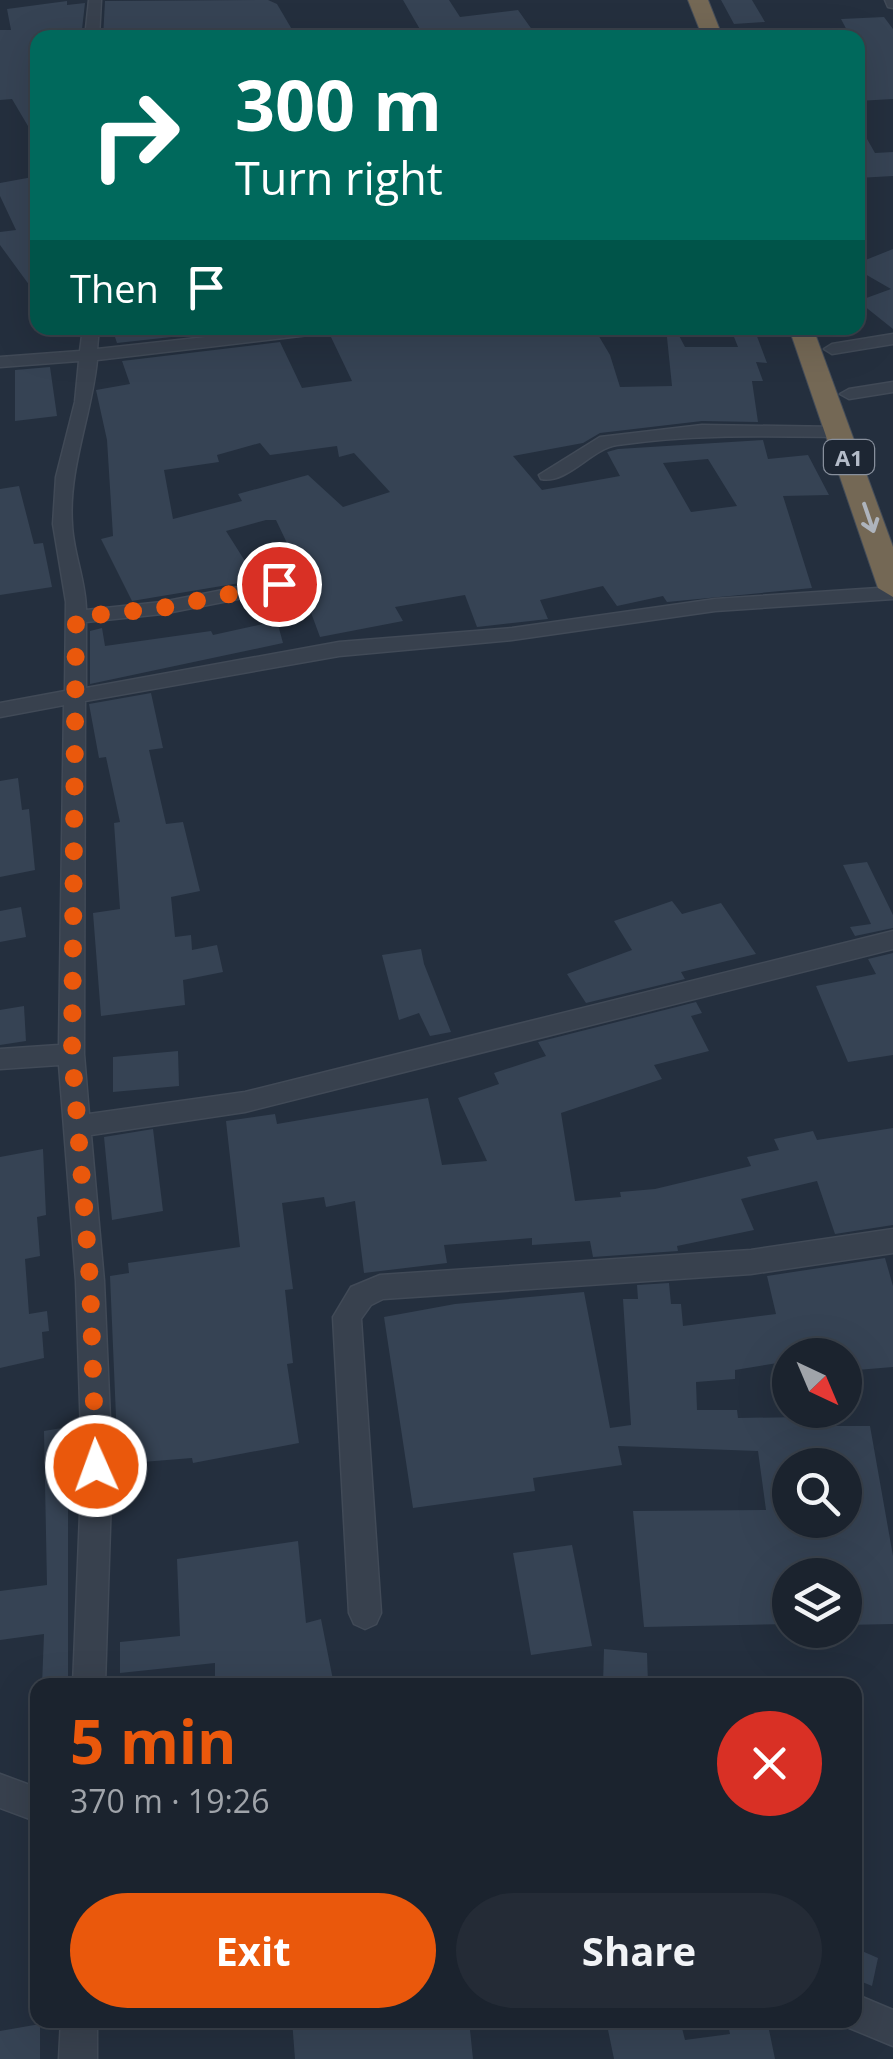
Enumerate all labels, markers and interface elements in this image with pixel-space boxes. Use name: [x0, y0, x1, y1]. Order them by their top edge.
text: 300 m: [235, 56, 442, 152]
icon: right: [70, 70, 200, 200]
text: Turn right: [235, 147, 443, 208]
icon: arrive: [179, 260, 234, 315]
text: Then: [70, 262, 159, 314]
road number: A1: [824, 440, 874, 474]
one-way arrow: [862, 502, 880, 533]
pin: [237, 542, 322, 627]
icon: arrive: [252, 557, 307, 612]
north arrow: [772, 1338, 862, 1428]
map controls: [772, 1338, 862, 1648]
position arrow: [44, 1414, 148, 1518]
button: search: [772, 1448, 862, 1538]
button: layers: [772, 1558, 862, 1648]
text: 5 min: [70, 1700, 237, 1782]
button: close: [717, 1711, 822, 1816]
text: 370 m · 19:26: [70, 1779, 269, 1822]
button: Exit: [70, 1893, 436, 2008]
button: Share: [456, 1893, 822, 2008]

